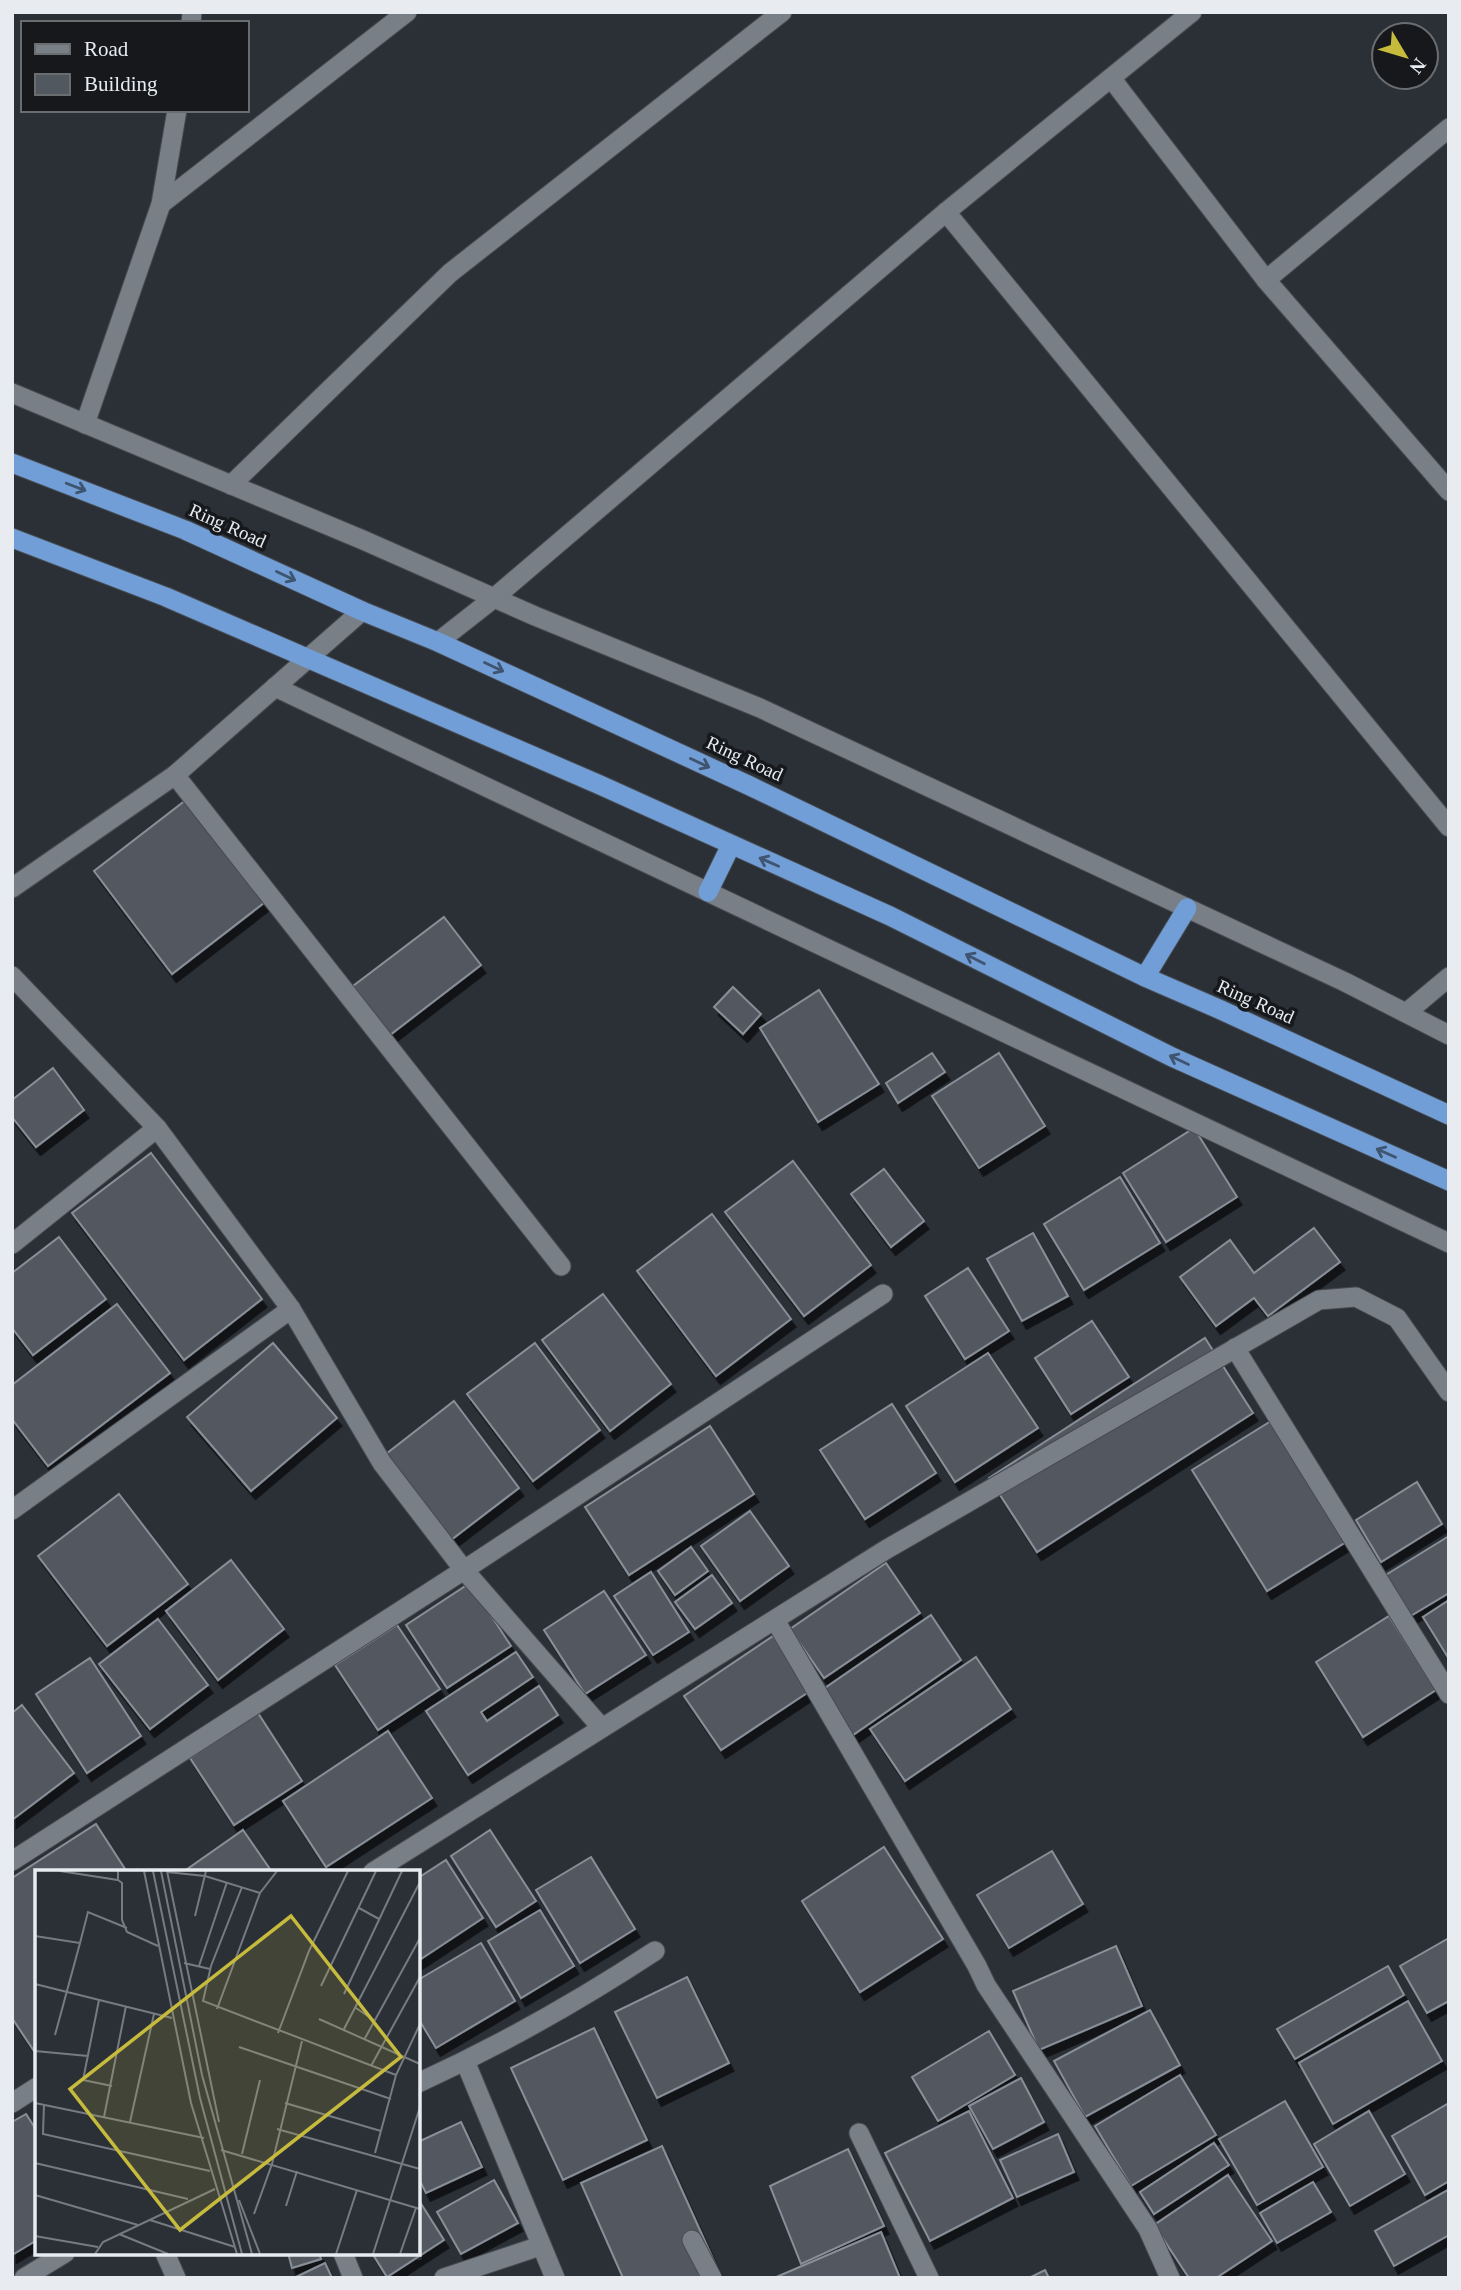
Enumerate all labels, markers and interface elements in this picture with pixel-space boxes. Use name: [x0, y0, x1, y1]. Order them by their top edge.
legend: [21, 21, 248, 112]
north arrow: [1370, 21, 1440, 91]
text: Road: [84, 37, 129, 61]
text: N: [1405, 54, 1431, 78]
text: Building: [84, 72, 158, 96]
one-way arrow: [65, 482, 87, 494]
street label: Ring Road: [186, 499, 270, 552]
one-way arrow: [274, 570, 296, 583]
one-way arrow: [483, 661, 504, 675]
street label: Ring Road: [703, 732, 787, 785]
one-way arrow: [690, 757, 711, 770]
one-way arrow: [759, 855, 780, 868]
one-way arrow: [965, 951, 986, 965]
street label: Ring Road: [1214, 975, 1298, 1028]
one-way arrow: [1169, 1053, 1190, 1066]
one-way arrow: [1376, 1146, 1398, 1159]
inset map: [35, 1870, 420, 2255]

